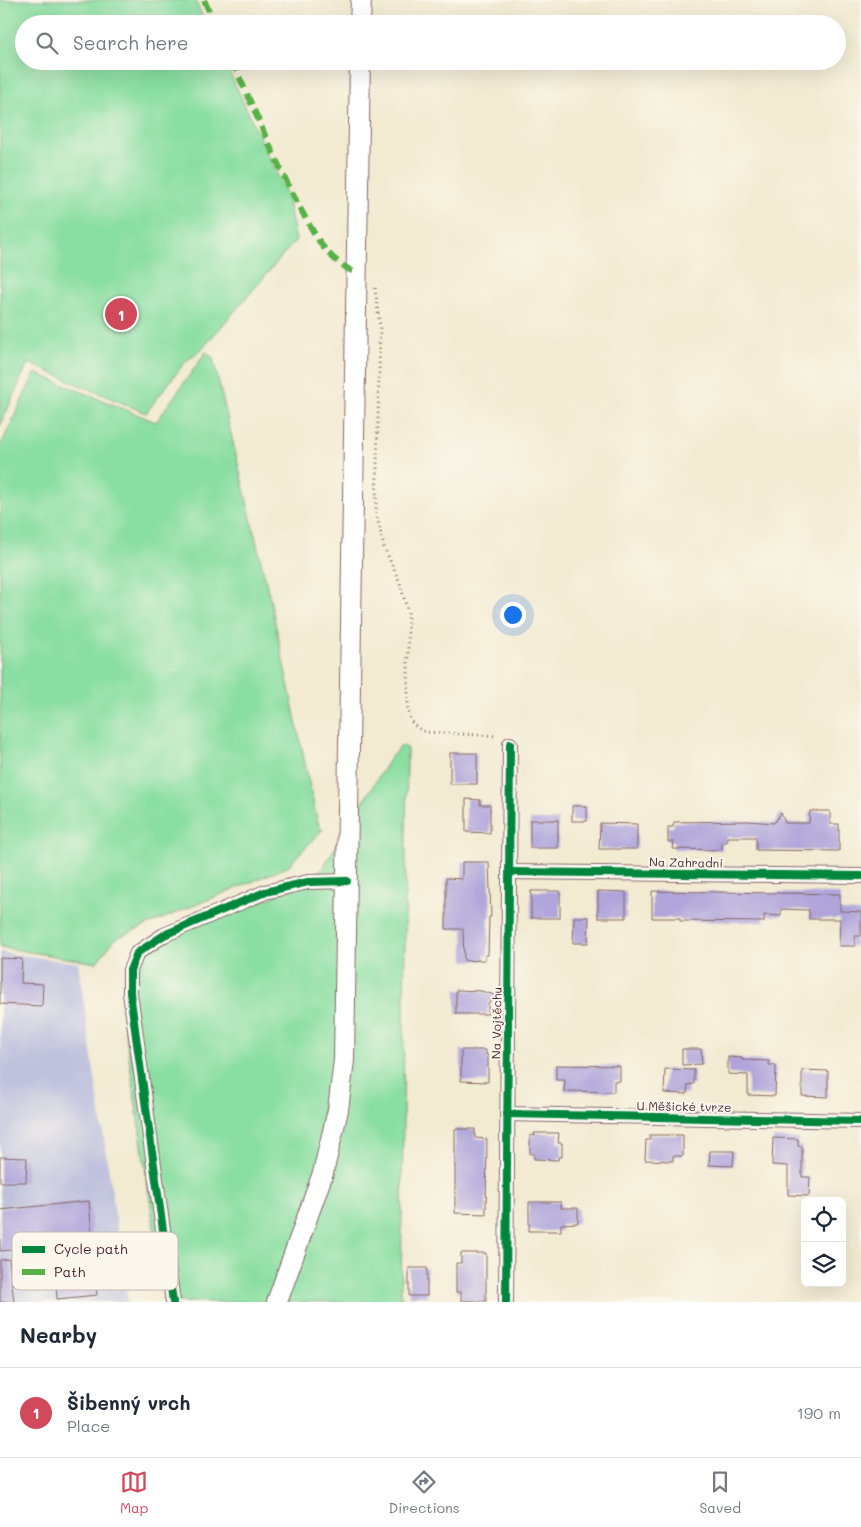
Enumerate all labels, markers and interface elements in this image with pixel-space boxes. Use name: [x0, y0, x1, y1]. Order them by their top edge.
search box: [15, 15, 846, 70]
icon: search: [33, 29, 61, 57]
text: Search here: [73, 30, 189, 55]
pin: 1: [105, 295, 137, 333]
your location: [500, 602, 526, 628]
street label: Na Zahradní: [649, 853, 723, 871]
street label: Na Vojtěchu: [487, 987, 505, 1059]
street label: U Měšické tvrze: [636, 1097, 732, 1115]
map controls: [801, 1197, 846, 1287]
button: locate: [801, 1197, 846, 1242]
legend: [12, 1232, 178, 1290]
text: Cycle path: [54, 1239, 128, 1258]
button: layers: [801, 1242, 846, 1287]
text: Path: [54, 1262, 85, 1281]
text: Nearby: [20, 1321, 97, 1348]
text: Šibenný vrch: [67, 1390, 190, 1415]
text: 1: [32, 1402, 40, 1423]
text: 190 m: [797, 1402, 841, 1423]
text: Place: [67, 1415, 110, 1436]
tab: Map: [120, 1468, 148, 1517]
tab: Directions: [388, 1468, 460, 1517]
tab: Saved: [699, 1468, 741, 1517]

